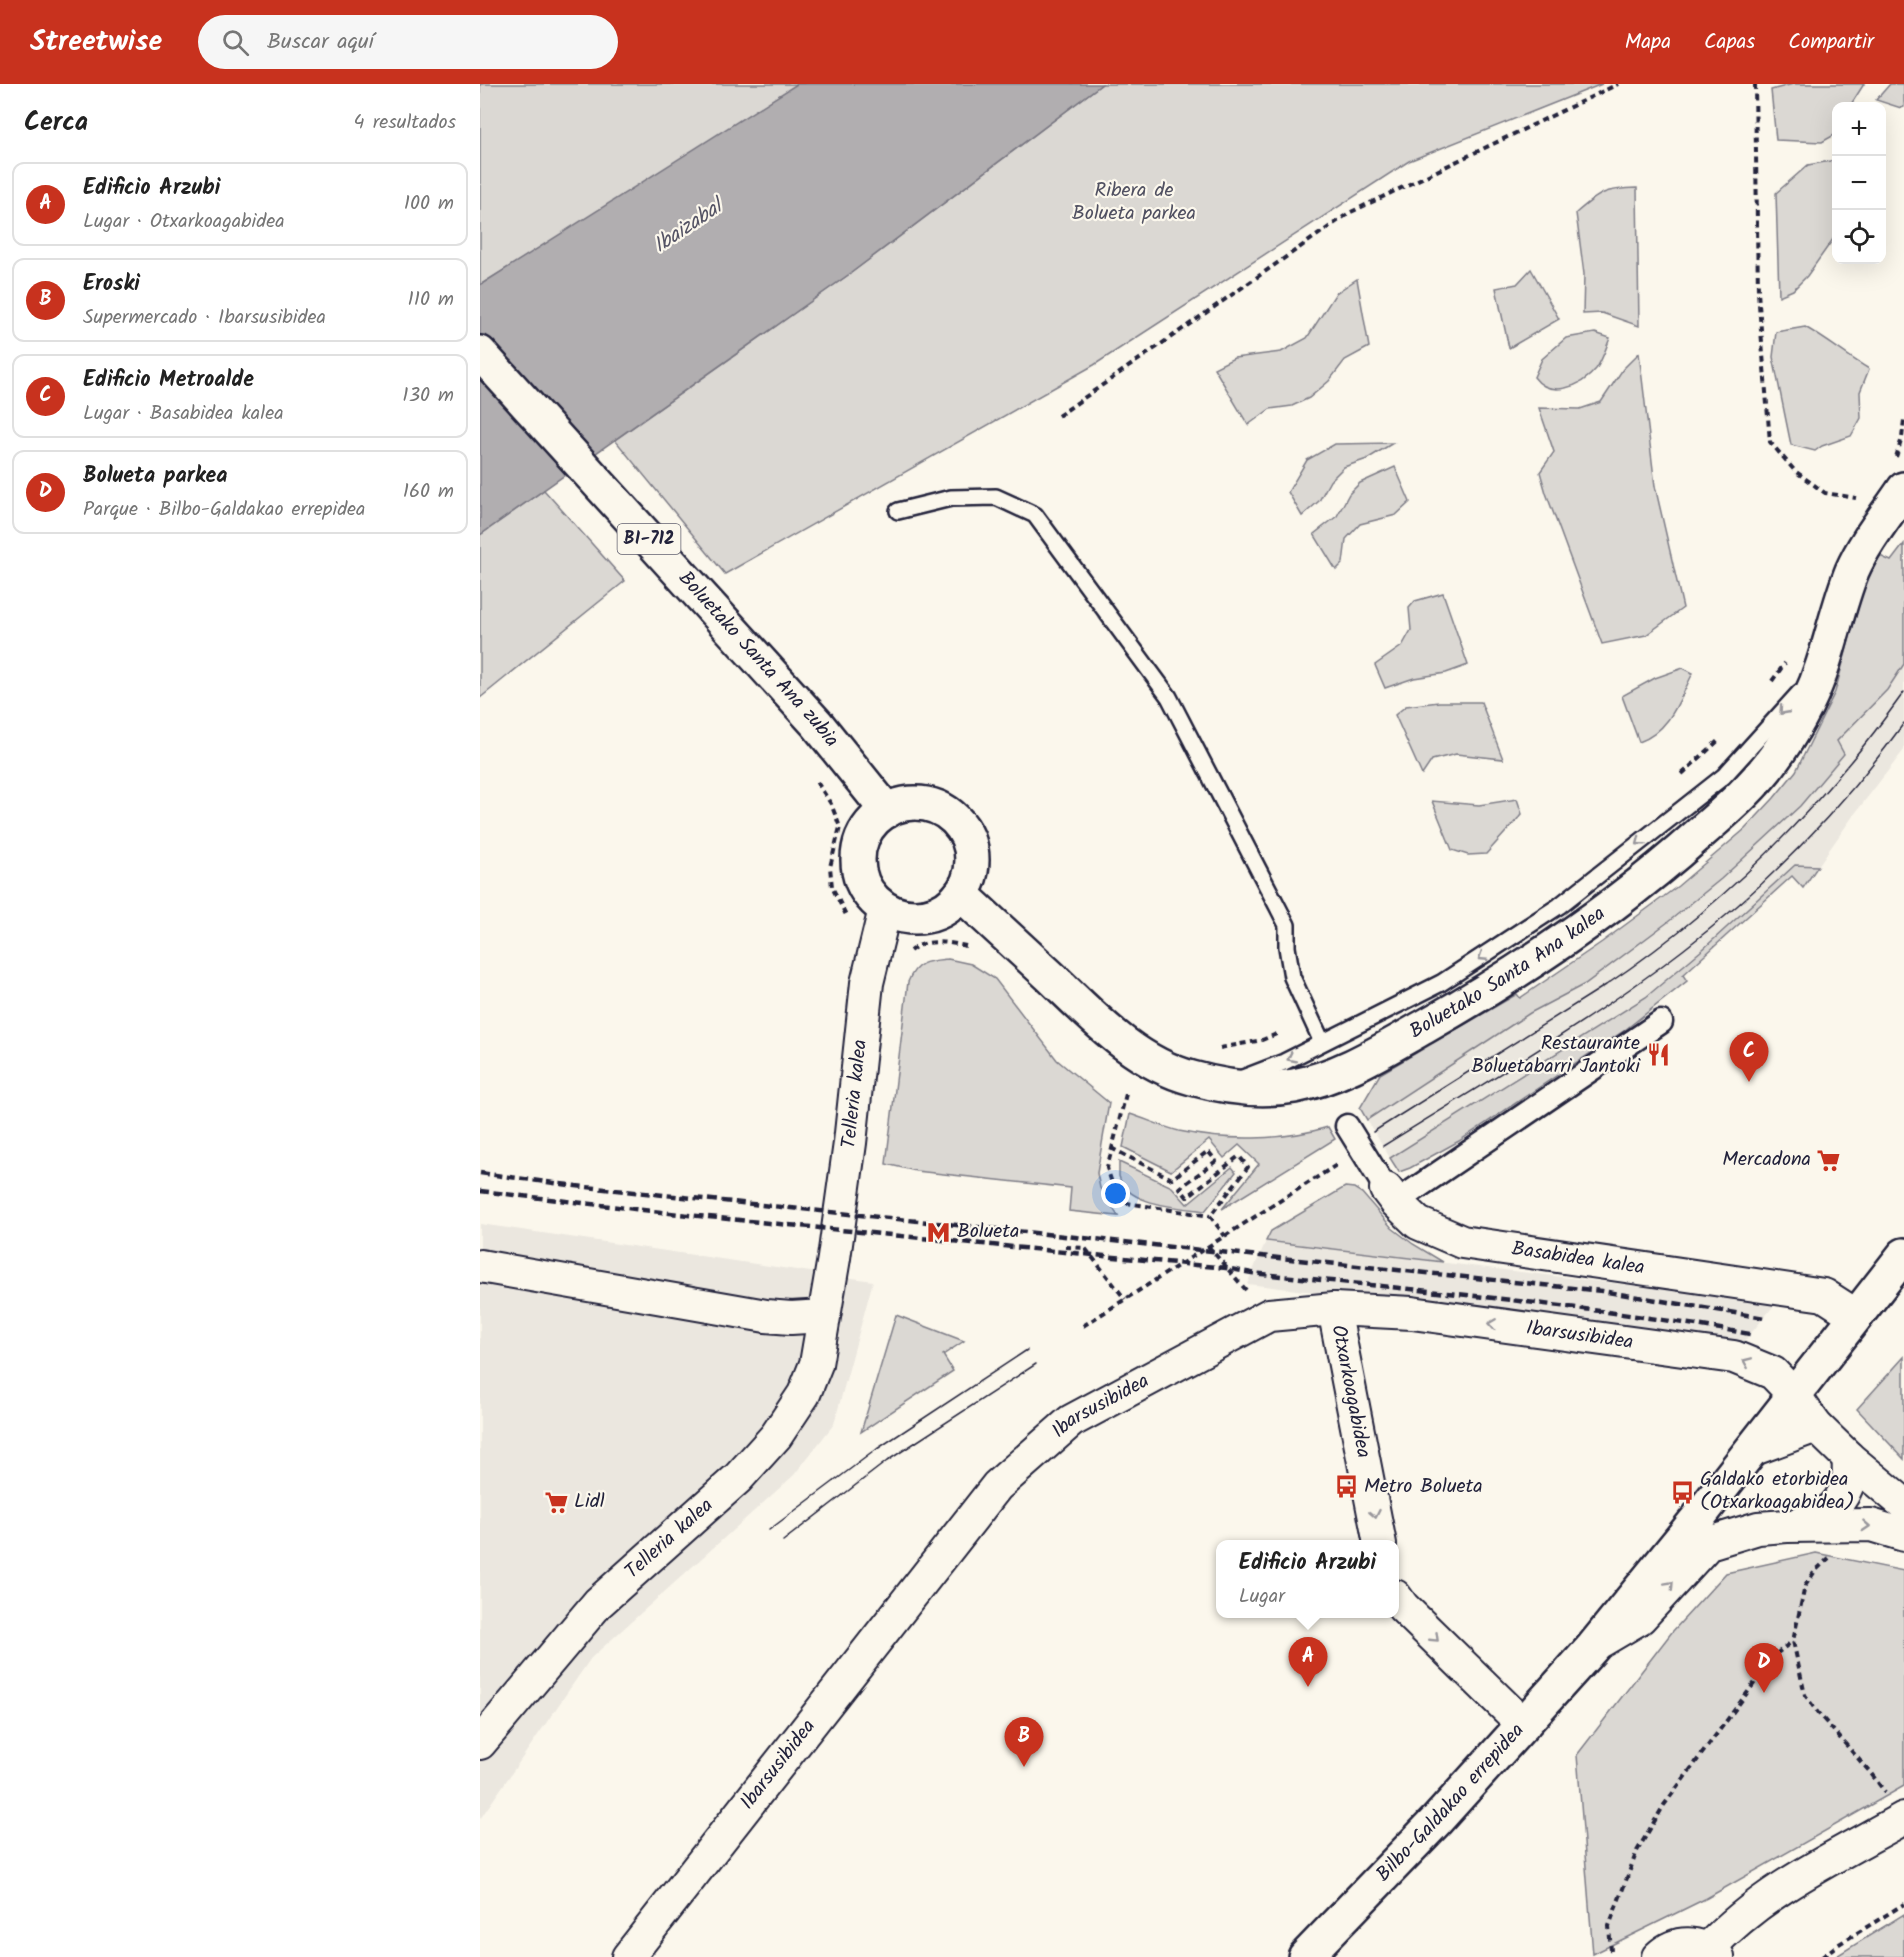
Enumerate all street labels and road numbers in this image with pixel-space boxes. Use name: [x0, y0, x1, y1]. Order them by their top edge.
road number: BI-712: [618, 524, 681, 554]
street label: Boluetako Santa Ana zubia: [670, 564, 846, 755]
street label: Boluetako Santa Ana kalea: [1404, 899, 1613, 1048]
street label: Telleria kalea: [833, 1038, 877, 1151]
street label: Basabidea kalea: [1510, 1233, 1647, 1285]
street label: Ibarsusibidea: [1524, 1313, 1635, 1359]
street label: Otxarkoagabidea: [1321, 1322, 1379, 1461]
street label: Ibarsusibidea: [1045, 1366, 1155, 1447]
street label: Telleria kalea: [618, 1491, 721, 1587]
street label: Ibarsusibidea: [733, 1713, 824, 1817]
street label: Bilbo-Galdakao errepidea: [1369, 1716, 1533, 1890]

